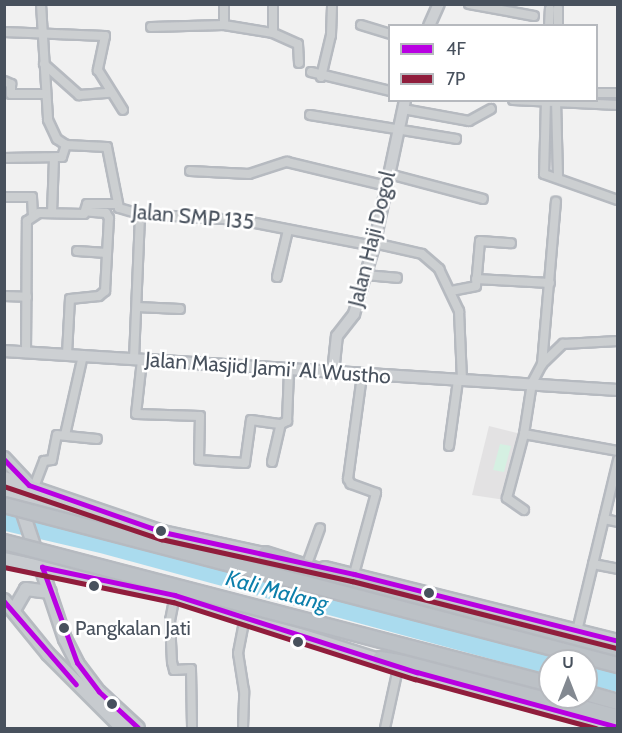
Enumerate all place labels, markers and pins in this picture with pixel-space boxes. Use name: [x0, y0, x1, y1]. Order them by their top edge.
unlabelled marker: [155, 525, 167, 537]
unlabelled marker: [88, 580, 100, 592]
unlabelled marker: [423, 587, 435, 599]
place label: Pangkalan Jati: [75, 616, 191, 640]
marker: Pangkalan Jati: [58, 622, 70, 634]
unlabelled marker: [292, 636, 304, 648]
unlabelled marker: [106, 698, 118, 710]

